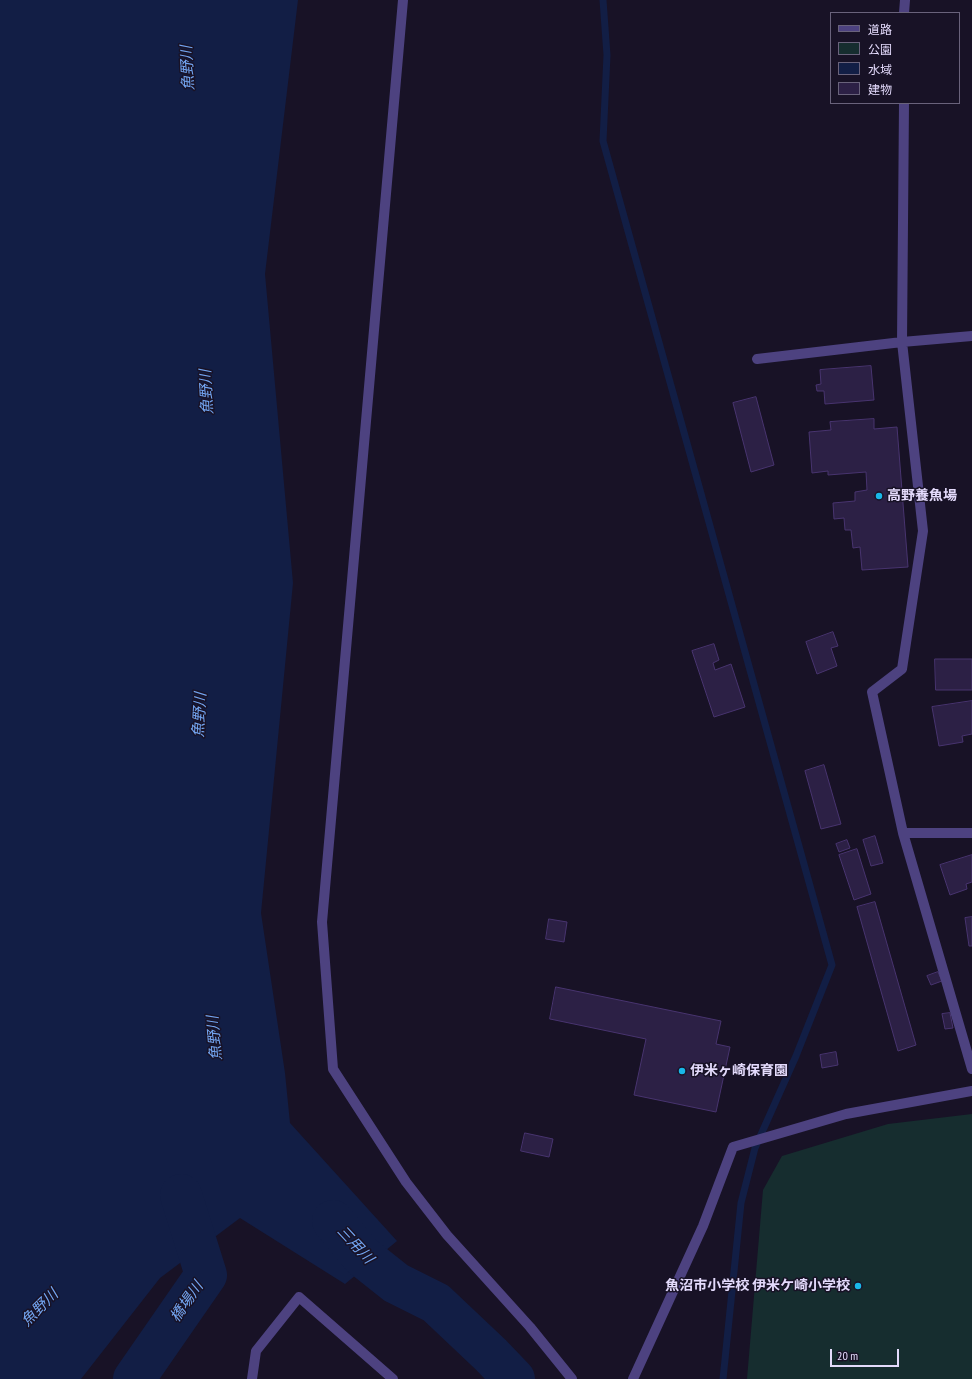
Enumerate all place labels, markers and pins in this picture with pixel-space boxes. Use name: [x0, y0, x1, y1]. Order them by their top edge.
place label: 高野養魚場: [887, 488, 957, 504]
marker: 高野養魚場: [874, 491, 884, 501]
place label: 伊米ヶ崎保育園: [690, 1063, 788, 1079]
marker: 伊米ヶ崎保育園: [677, 1066, 687, 1076]
place label: 魚沼市小学校 伊米ケ崎小学校: [665, 1278, 850, 1294]
marker: 魚沼市小学校 伊米ケ崎小学校: [853, 1281, 863, 1291]

